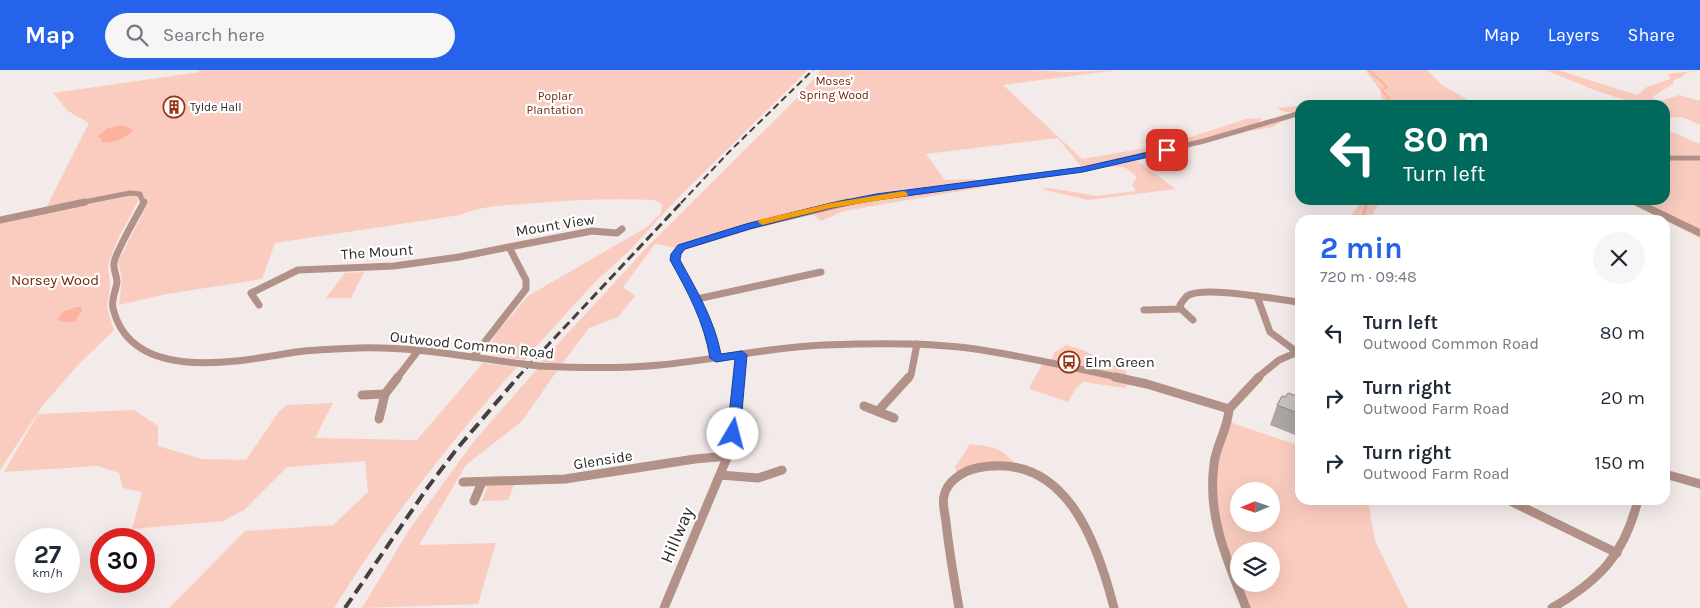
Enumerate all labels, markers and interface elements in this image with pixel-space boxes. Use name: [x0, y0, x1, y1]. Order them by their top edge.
search box: [105, 13, 455, 58]
text: Map: [25, 21, 75, 49]
icon: search: [123, 21, 151, 49]
text: Search here: [163, 24, 265, 46]
text: Map: [1484, 24, 1520, 46]
text: Layers: [1548, 24, 1600, 46]
text: Share: [1628, 24, 1675, 46]
park label: Moses' Spring Wood: [799, 74, 869, 102]
park label: Poplar Plantation: [527, 89, 583, 117]
building icon: Tylde Hall: [162, 95, 186, 119]
place label: Tylde Hall: [190, 100, 242, 114]
text: 80 m: [1403, 119, 1490, 160]
icon: left: [1320, 120, 1385, 185]
pin: [1146, 129, 1188, 171]
icon: arrive: [1153, 136, 1181, 164]
text: Turn left: [1403, 161, 1486, 187]
street label: Mount View: [514, 210, 596, 240]
text: 2 min: [1320, 230, 1403, 266]
button: close: [1593, 232, 1645, 284]
street label: The Mount: [340, 240, 414, 264]
text: 720 m · 09:48: [1320, 267, 1417, 286]
park label: Norsey Wood: [11, 271, 99, 289]
text: Turn left: [1363, 312, 1438, 334]
icon: left: [1320, 319, 1348, 347]
text: 80 m: [1600, 322, 1645, 344]
street label: Outwood Common Road: [389, 327, 555, 363]
text: Outwood Common Road: [1363, 334, 1539, 353]
bus stop icon: Elm Green: [1057, 350, 1081, 374]
place label: Elm Green: [1085, 353, 1155, 371]
text: Turn right: [1363, 377, 1452, 399]
icon: right: [1320, 384, 1348, 412]
text: 20 m: [1600, 387, 1645, 409]
text: Outwood Farm Road: [1363, 399, 1510, 418]
position arrow: [706, 407, 758, 459]
text: Turn right: [1363, 442, 1452, 464]
street label: Glenside: [572, 446, 634, 474]
icon: right: [1320, 449, 1348, 477]
text: 150 m: [1594, 452, 1645, 474]
text: Outwood Farm Road: [1363, 464, 1510, 483]
north arrow: [1230, 482, 1280, 532]
map controls: [1230, 482, 1280, 592]
street label: Hillway: [655, 503, 699, 566]
speed limit sign: 30: [90, 528, 155, 593]
text: 27: [34, 540, 61, 569]
button: layers: [1230, 542, 1280, 592]
text: km/h: [32, 566, 63, 580]

